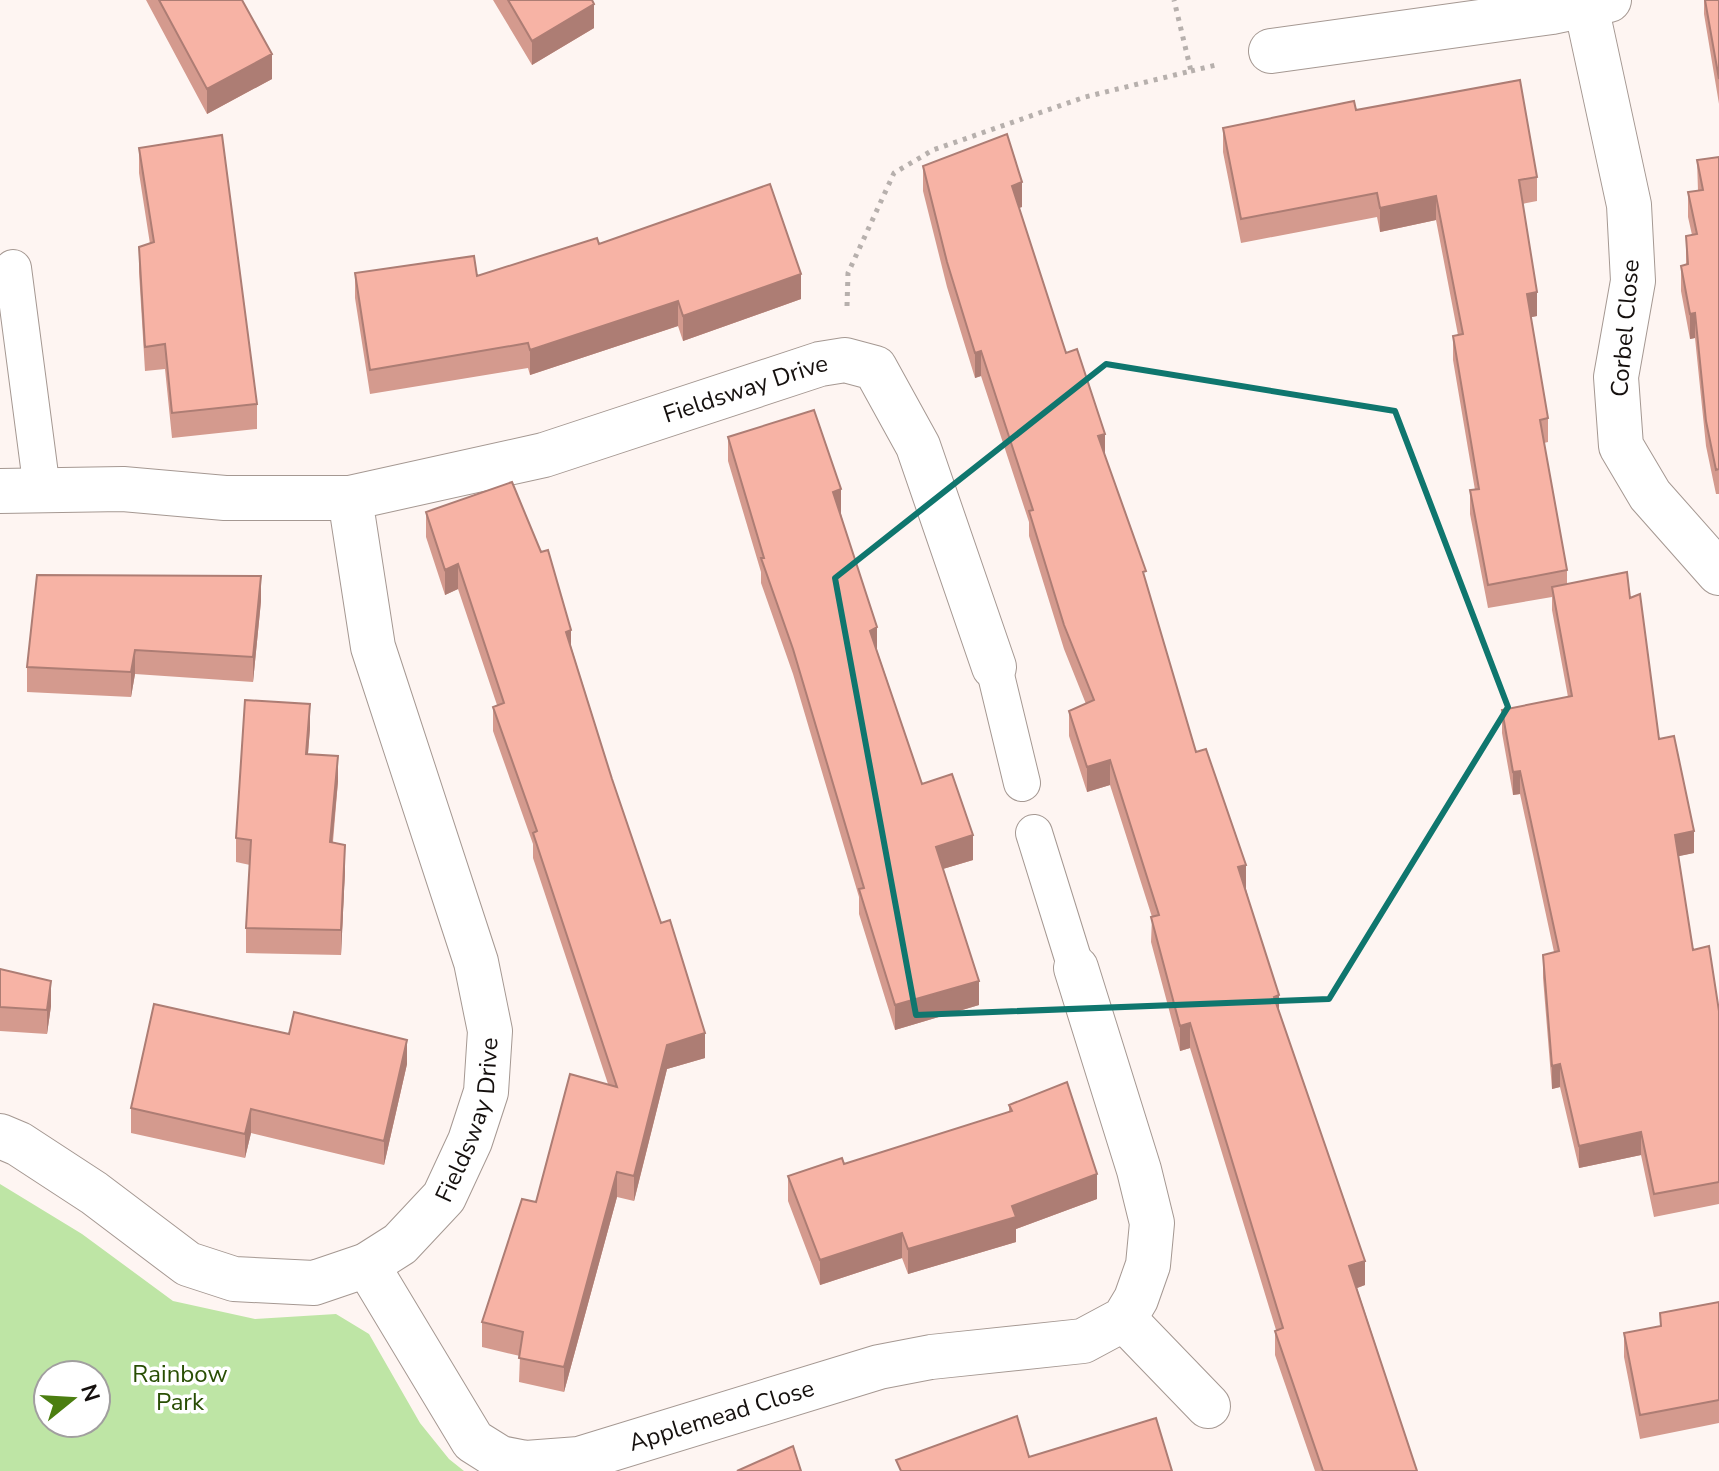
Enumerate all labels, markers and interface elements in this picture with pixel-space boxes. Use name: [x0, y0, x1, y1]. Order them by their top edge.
street label: Corbel Close: [1603, 258, 1647, 398]
street label: Fieldsway Drive: [659, 347, 830, 431]
street label: Fieldsway Drive: [428, 1036, 506, 1207]
park label: Rainbow Park: [132, 1358, 228, 1418]
north arrow: [32, 1359, 112, 1439]
street label: Applemead Close: [625, 1372, 818, 1459]
text: N: [73, 1381, 107, 1406]

